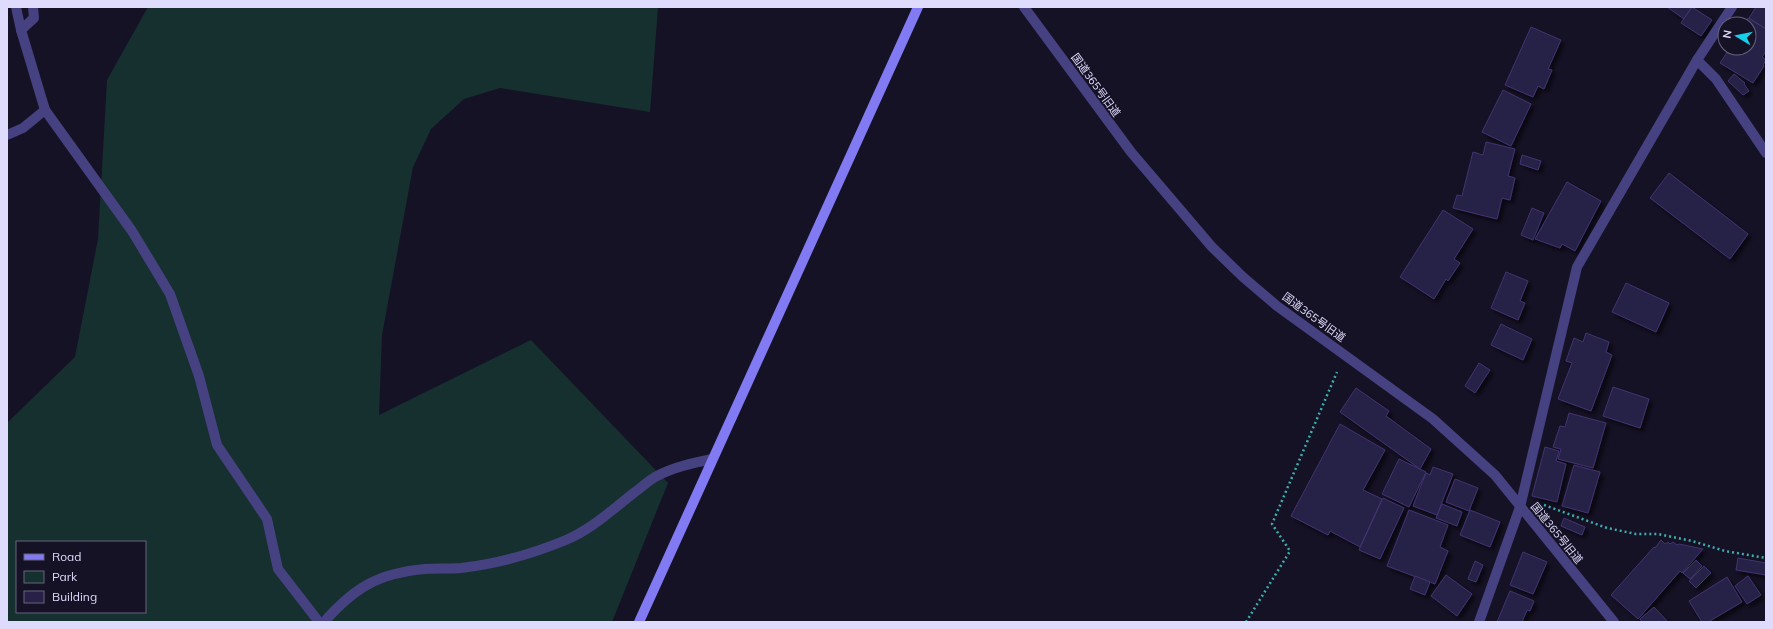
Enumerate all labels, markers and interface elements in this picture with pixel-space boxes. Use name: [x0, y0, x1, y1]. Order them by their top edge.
north arrow: [1717, 16, 1757, 56]
text: N: [1720, 29, 1735, 40]
street label: 国道365号旧道: [1068, 51, 1124, 119]
street label: 国道365号旧道: [1280, 289, 1348, 345]
street label: 国道365号旧道: [1528, 500, 1586, 566]
legend: [16, 541, 146, 613]
text: Road: [52, 549, 81, 564]
text: Park: [52, 569, 78, 584]
text: Building: [52, 589, 97, 604]

